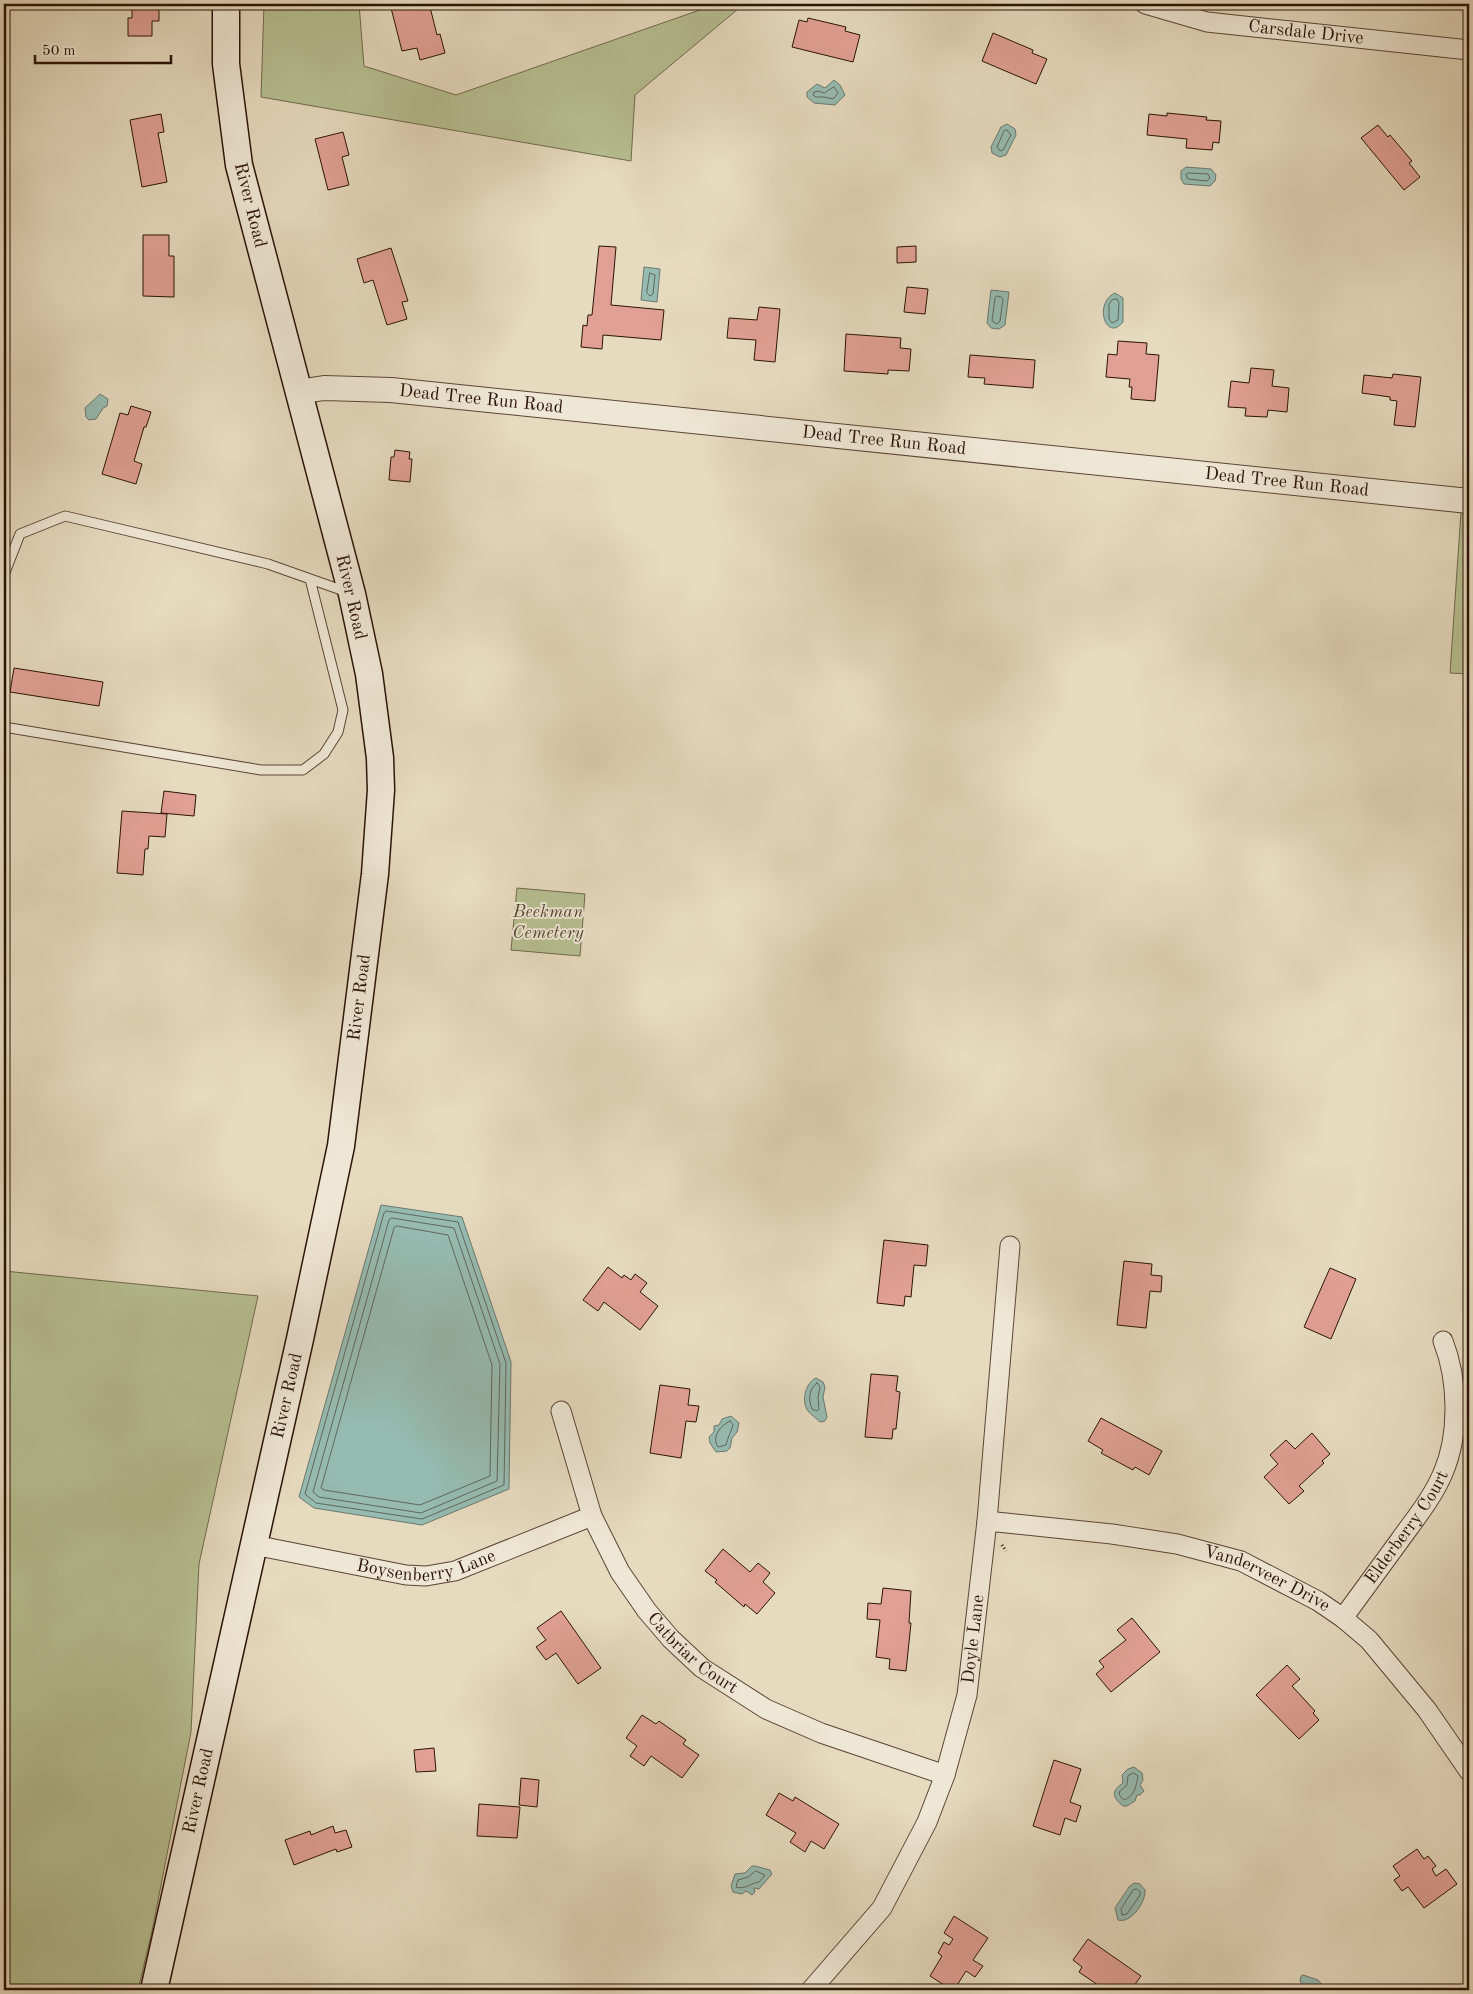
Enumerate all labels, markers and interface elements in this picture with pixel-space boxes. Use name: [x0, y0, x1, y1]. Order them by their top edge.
street label: Carsdale Drive: [1247, 17, 1364, 48]
scale bar: [35, 32, 171, 64]
text: 50 m: [42, 44, 76, 59]
street label: River Road: [231, 161, 269, 249]
street label: Dead Tree Run Road: [398, 382, 564, 417]
street label: Dead Tree Run Road: [801, 423, 967, 458]
street label: Dead Tree Run Road: [1204, 465, 1370, 500]
street label: River Road: [332, 552, 370, 642]
park label: Beekman Cemetery: [512, 903, 584, 942]
street label: River Road: [345, 953, 374, 1042]
street label: River Road: [269, 1351, 306, 1440]
street label: Elderberry Court: [1362, 1468, 1452, 1588]
street label: Vanderveer Drive: [1202, 1542, 1333, 1615]
street label: Boysenberry Lane: [355, 1547, 498, 1585]
street label: Doyle Lane: [959, 1594, 987, 1685]
street label: Catbriar Court: [644, 1609, 741, 1697]
street label: River Road: [180, 1746, 217, 1836]

